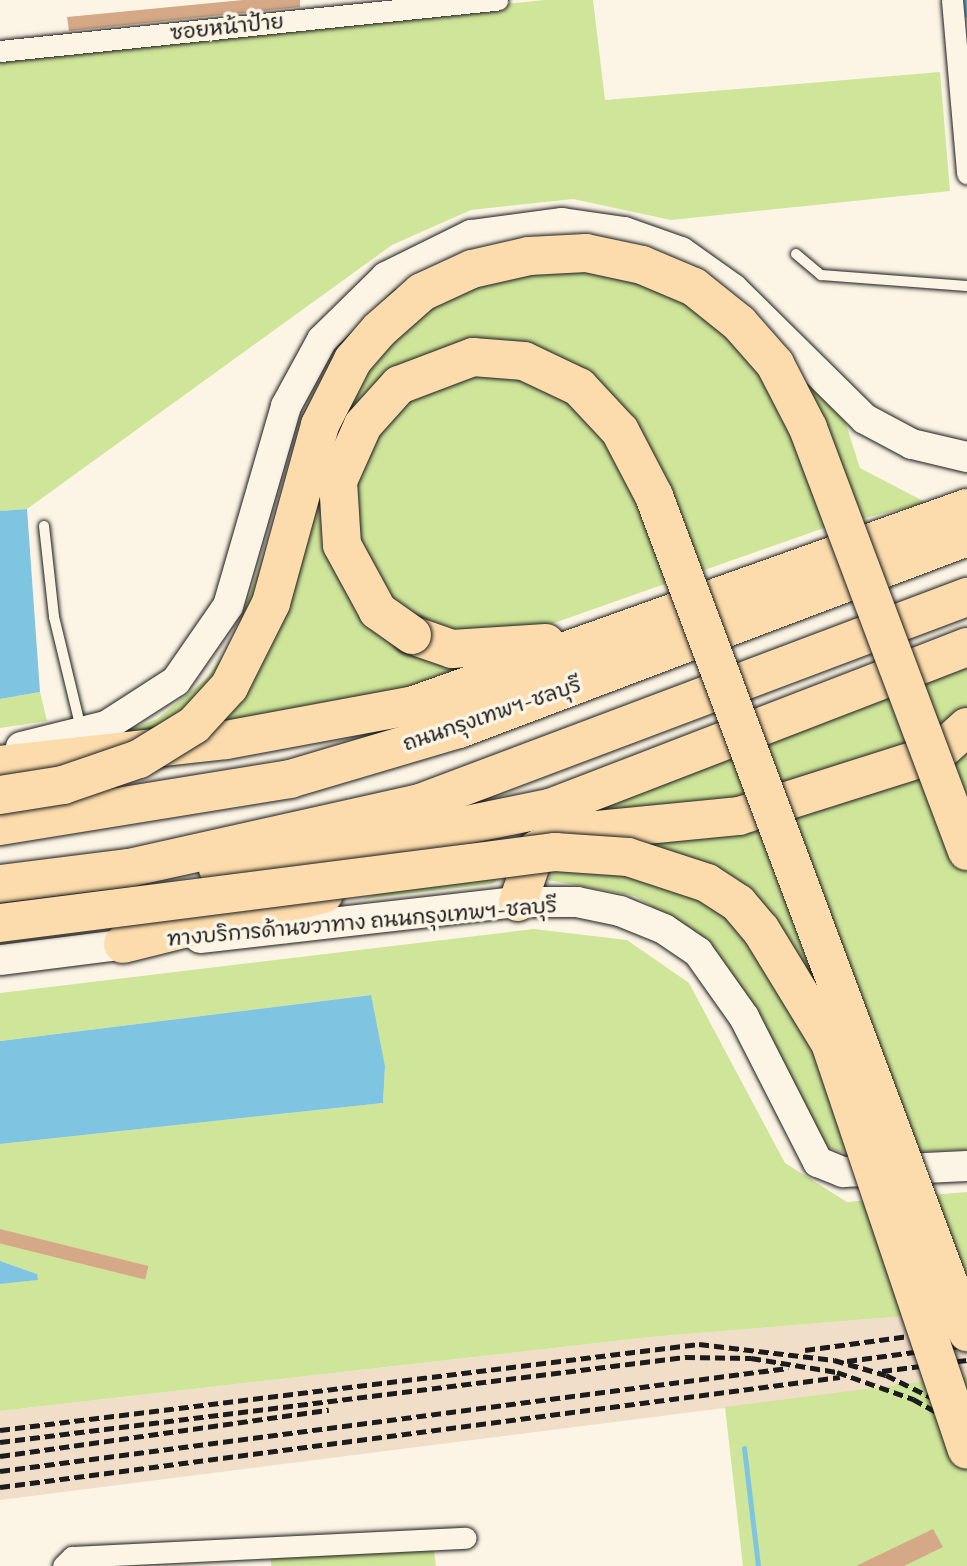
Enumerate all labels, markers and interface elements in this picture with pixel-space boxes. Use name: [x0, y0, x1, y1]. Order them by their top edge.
street label: ซอยหน้าป้าย: [169, 8, 285, 46]
street label: ถนนกรุงเทพฯ-ชลบุรี: [399, 672, 585, 756]
street label: ทางบริการด้านขวาทาง ถนนกรุงเทพฯ-ชลบุรี: [166, 892, 558, 952]

